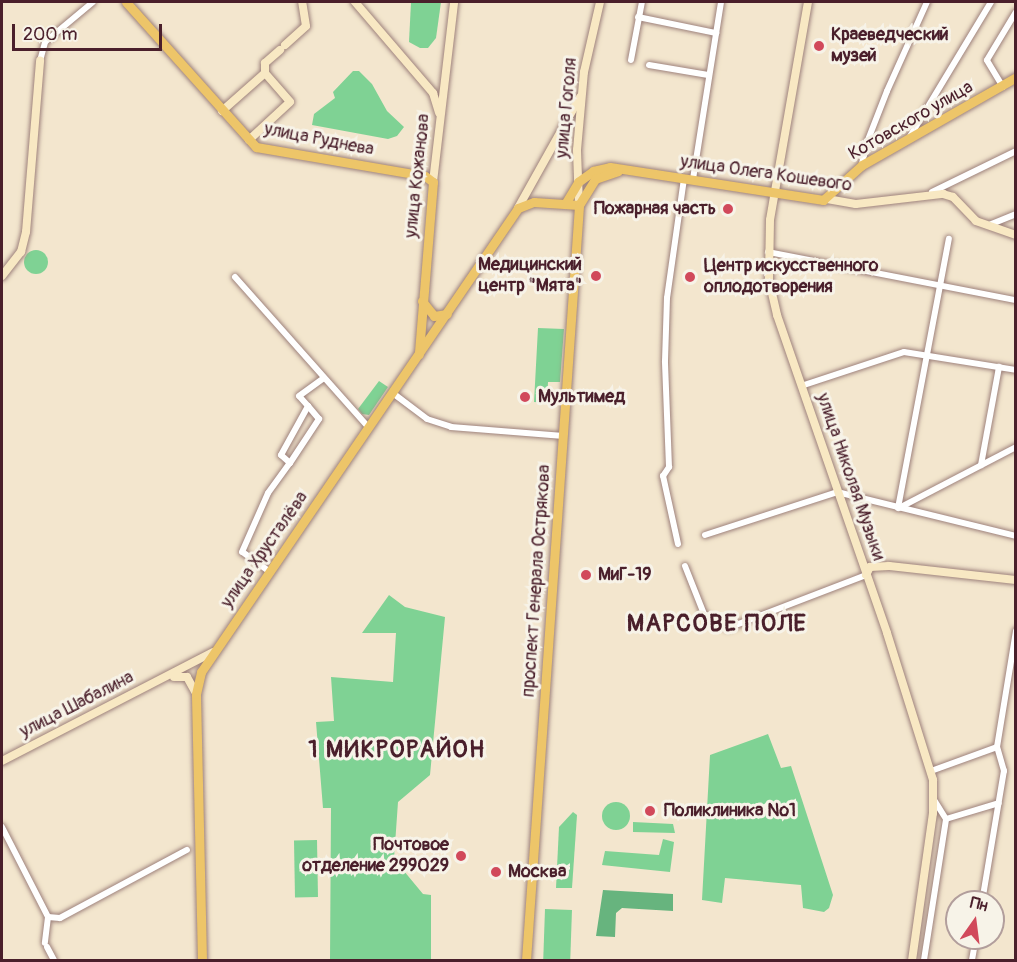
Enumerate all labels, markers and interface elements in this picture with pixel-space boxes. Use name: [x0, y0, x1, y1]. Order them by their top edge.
scale bar: [15, 12, 165, 50]
text: 200 m: [23, 23, 78, 46]
place label: Краеведческий музей: [831, 25, 949, 68]
marker: Краеведческий музей: [812, 39, 826, 53]
street label: улица Гоголя: [552, 57, 582, 159]
street label: Котовского улица: [845, 77, 977, 165]
street label: улица Кожанова: [401, 113, 435, 239]
street label: улица Руднева: [262, 119, 376, 161]
street label: улица Олега Кошевого: [679, 151, 853, 197]
place label: Пожарная часть: [594, 198, 716, 220]
marker: Пожарная часть: [721, 202, 735, 216]
place label: Медицинский центр "Мята": [478, 255, 582, 298]
place label: Центр искусственного оплодотворения: [704, 256, 878, 298]
marker: Медицинский центр "Мята": [587, 267, 605, 285]
marker: Центр искусственного оплодотворения: [681, 268, 699, 286]
place label: Мультимед: [538, 386, 625, 408]
marker: Мультимед: [516, 388, 534, 406]
street label: улица Николая Музыки: [811, 391, 889, 563]
street label: проспект Генерала Острякова: [518, 464, 556, 698]
street label: улица Хрусталёва: [217, 488, 313, 612]
place label: МиГ-19: [598, 564, 652, 586]
marker: МиГ-19: [579, 568, 593, 582]
district label: МАРСОВЕ ПОЛЕ: [627, 610, 807, 638]
street label: улица Шабалина: [16, 667, 138, 743]
district label: 1 МИКРОРАЙОН: [308, 736, 486, 764]
place label: Поликлиника №1: [664, 800, 796, 822]
marker: Поликлиника №1: [641, 802, 659, 820]
place label: Почтовое отделение 299029: [302, 835, 449, 878]
marker: Почтовое отделение 299029: [454, 849, 468, 863]
place label: Москва: [508, 861, 566, 883]
marker: Москва: [489, 865, 503, 879]
north arrow: [945, 890, 1005, 950]
text: Пн: [968, 893, 990, 916]

